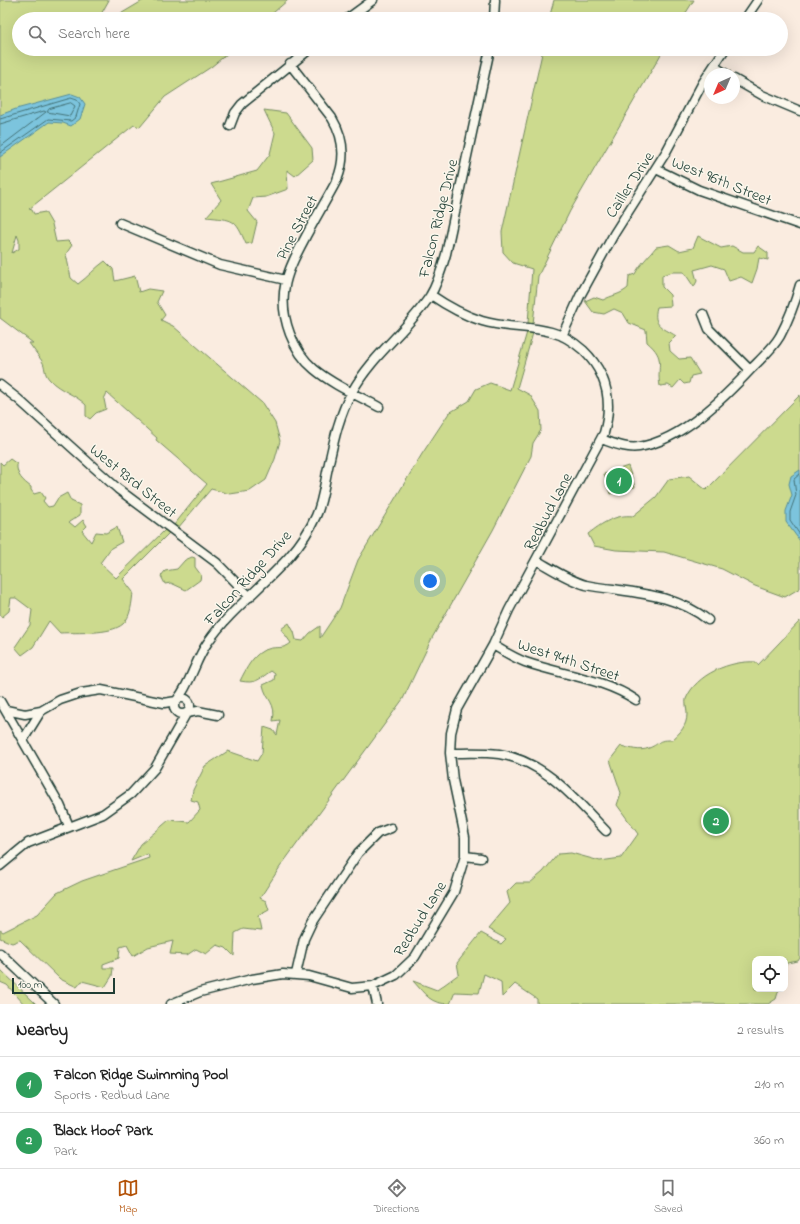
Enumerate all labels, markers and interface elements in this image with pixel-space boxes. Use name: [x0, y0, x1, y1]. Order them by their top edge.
search box: [12, 12, 788, 56]
icon: search: [26, 23, 48, 45]
text: Search here: [58, 23, 130, 45]
north arrow: [704, 68, 740, 104]
street label: Cailler Drive: [600, 146, 662, 223]
street label: West 96th Street: [667, 151, 776, 213]
street label: Falcon Ridge Drive: [412, 156, 465, 281]
street label: Pine Street: [271, 191, 325, 265]
street label: West 93rd Street: [84, 439, 182, 525]
pin: 1: [606, 466, 632, 496]
street label: Redbud Lane: [518, 468, 580, 555]
street label: Falcon Ridge Drive: [198, 525, 299, 632]
your location: [420, 571, 440, 591]
street label: West 94th Street: [514, 633, 623, 689]
pin: 2: [703, 806, 729, 836]
street label: Redbud Lane: [388, 876, 454, 962]
map controls: [752, 956, 788, 992]
button: locate: [752, 956, 788, 992]
scale bar: [12, 976, 115, 995]
text: 100 m: [18, 977, 42, 993]
text: Nearby: [16, 1018, 68, 1043]
text: 2 results: [737, 1021, 784, 1040]
text: Falcon Ridge Swimming Pool: [54, 1064, 228, 1086]
text: 1: [27, 1075, 31, 1094]
text: 210 m: [754, 1075, 784, 1094]
text: Sports · Redbud Lane: [54, 1086, 170, 1105]
text: Black Hoof Park: [54, 1120, 153, 1142]
text: 2: [26, 1131, 32, 1150]
text: 360 m: [754, 1131, 784, 1150]
text: Park: [54, 1142, 78, 1161]
tab: Map: [117, 1177, 139, 1217]
tab: Directions: [374, 1177, 420, 1217]
tab: Saved: [654, 1177, 683, 1217]

